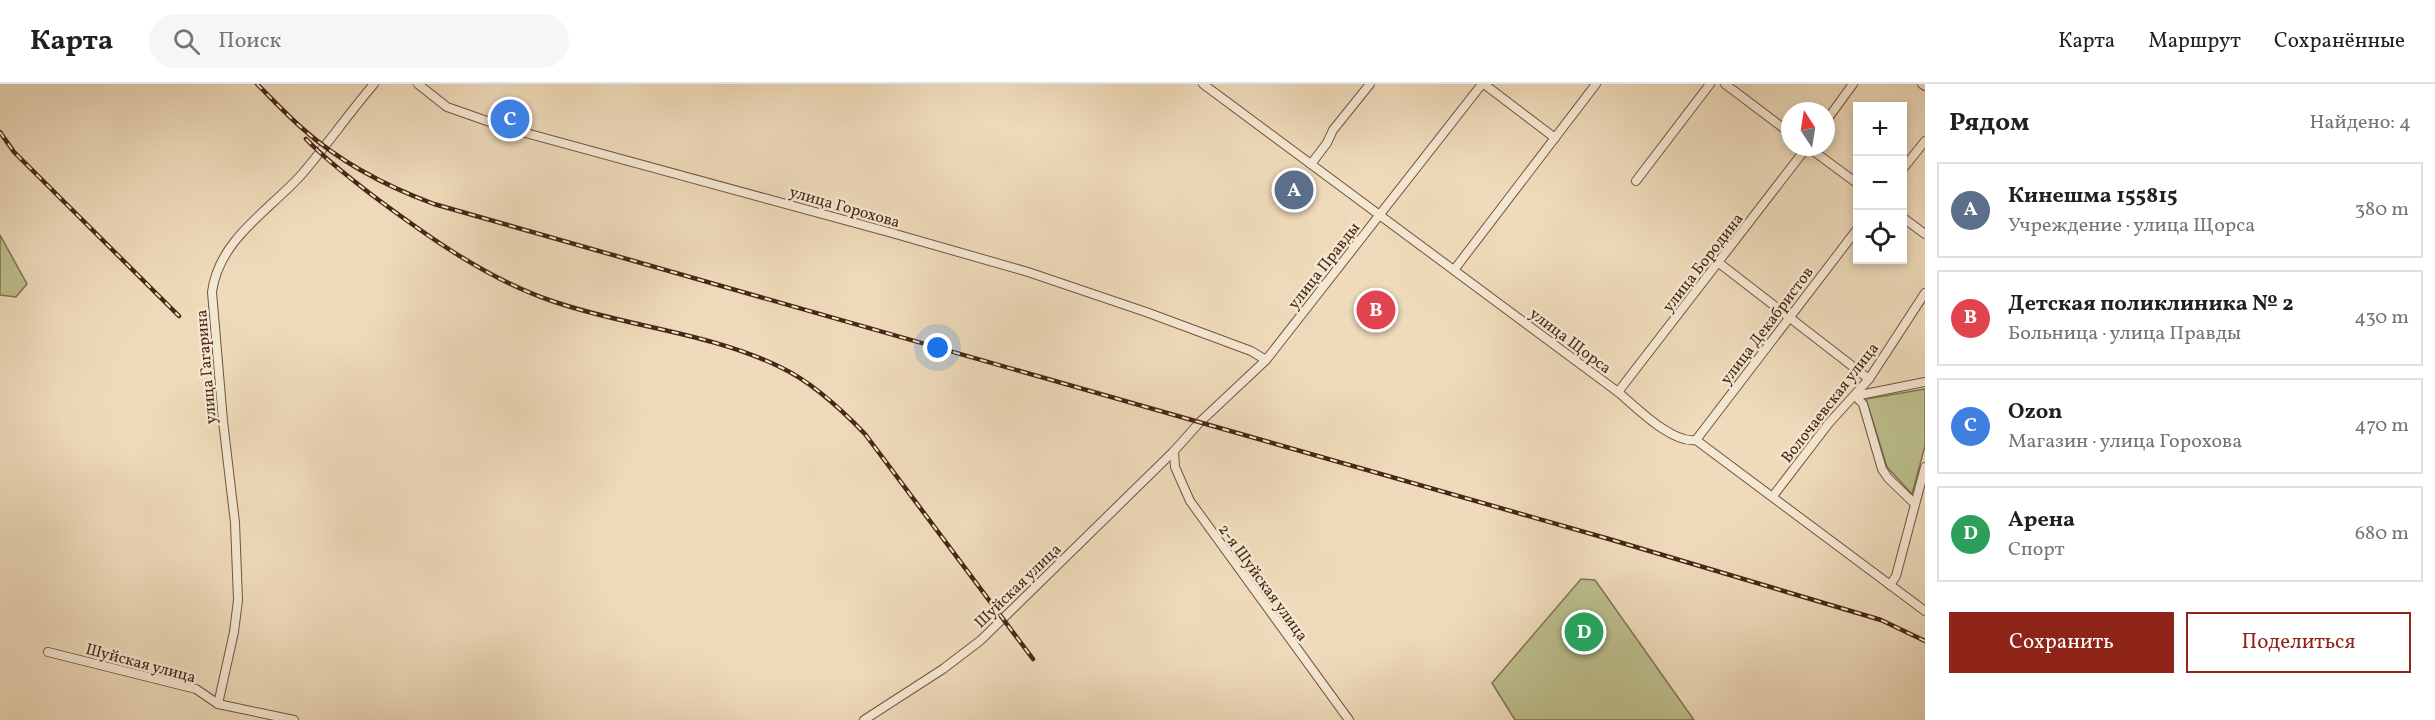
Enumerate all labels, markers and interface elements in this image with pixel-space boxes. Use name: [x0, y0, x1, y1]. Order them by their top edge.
search box: [149, 14, 569, 68]
text: Карта: [30, 22, 113, 61]
icon: search: [170, 25, 203, 58]
text: Поиск: [218, 26, 281, 57]
text: Карта: [2058, 27, 2115, 56]
text: Маршрут: [2148, 27, 2241, 56]
text: Сохранённые: [2274, 27, 2405, 56]
pin: C: [490, 96, 530, 141]
north arrow: [1781, 102, 1835, 156]
map controls: [1853, 102, 1907, 264]
button: +: [1853, 102, 1907, 156]
text: Рядом: [1949, 105, 2029, 141]
text: Найдено: 4: [2310, 109, 2411, 137]
button: −: [1853, 156, 1907, 210]
pin: A: [1274, 168, 1314, 212]
text: Кинешма 155815: [2008, 181, 2178, 212]
street label: улица Горохова: [787, 182, 902, 234]
text: A: [1963, 196, 1978, 224]
text: 380 m: [2355, 196, 2409, 224]
street label: улица Бородина: [1658, 209, 1749, 317]
button: locate: [1853, 210, 1907, 264]
text: Учреждение · улица Щорса: [2008, 212, 2255, 240]
street label: улица Правды: [1284, 218, 1366, 314]
street label: улица Декабристов: [1716, 263, 1819, 390]
pin: B: [1356, 288, 1396, 332]
text: Детская поликлиника № 2: [2008, 289, 2294, 320]
street label: улица Щорса: [1524, 303, 1615, 380]
text: B: [1964, 304, 1977, 332]
text: 430 m: [2354, 304, 2409, 332]
street label: улица Гагарина: [191, 309, 223, 425]
text: Больница · улица Правды: [2008, 320, 2241, 348]
your location: [923, 333, 952, 362]
street label: Волочаевская улица: [1777, 338, 1885, 468]
text: Ozon: [2008, 397, 2063, 428]
text: C: [1964, 412, 1977, 440]
text: 470 m: [2354, 412, 2409, 440]
text: Магазин · улица Горохова: [2008, 428, 2242, 456]
text: Арена: [2008, 505, 2075, 536]
street label: 2-я Шуйская улица: [1212, 520, 1312, 646]
text: D: [1963, 520, 1978, 548]
text: 680 m: [2355, 520, 2409, 548]
text: Спорт: [2008, 536, 2065, 564]
street label: Шуйская улица: [970, 539, 1067, 634]
pin: D: [1564, 610, 1604, 654]
button: Сохранить: [1949, 612, 2174, 673]
button: Поделиться: [2186, 612, 2411, 673]
street label: Шуйская улица: [83, 639, 198, 689]

